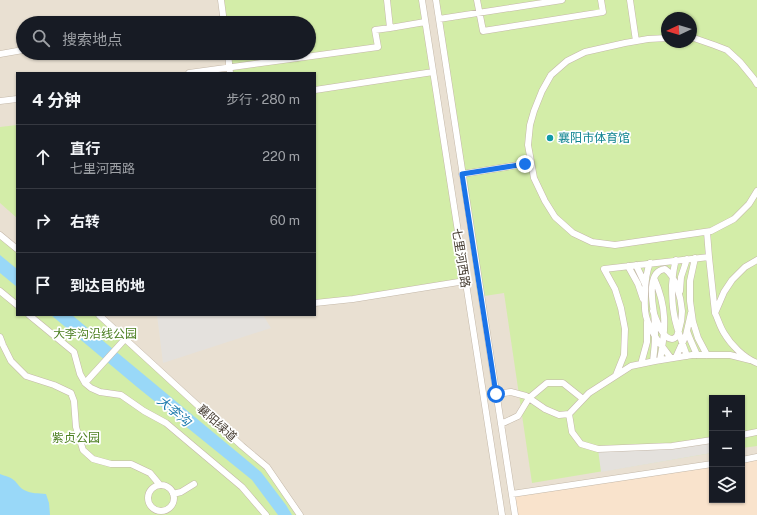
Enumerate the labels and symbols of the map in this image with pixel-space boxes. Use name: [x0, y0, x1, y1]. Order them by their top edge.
north arrow: [661, 12, 697, 48]
place label: 襄阳市体育馆: [558, 131, 630, 145]
marker: 襄阳市体育馆: [545, 133, 555, 143]
route end: [516, 155, 534, 173]
street label: 七里河西路: [449, 227, 473, 289]
park label: 大李沟沿线公园: [53, 327, 137, 341]
route start: [487, 385, 505, 403]
water label: 大李沟: [154, 393, 195, 431]
street label: 襄阳绿道: [194, 402, 240, 444]
park label: 紫贞公园: [52, 431, 100, 445]

